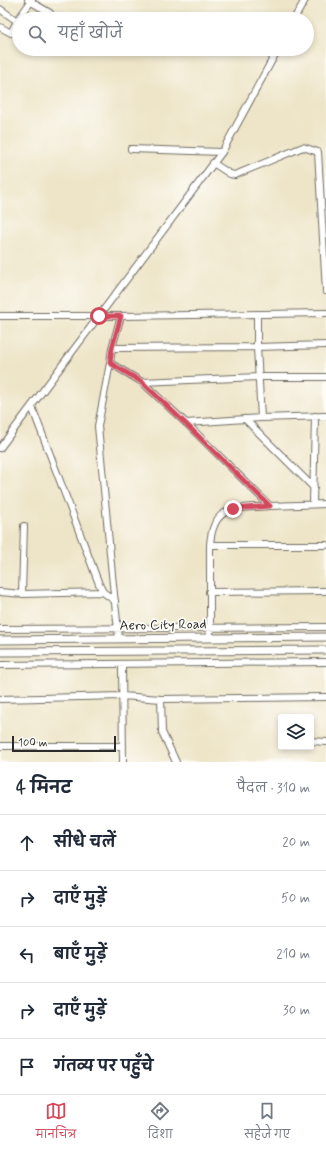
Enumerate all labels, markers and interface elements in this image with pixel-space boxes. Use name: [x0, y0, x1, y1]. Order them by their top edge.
search box: [12, 12, 314, 56]
icon: search: [26, 23, 48, 45]
text: यहाँ खोजें: [58, 24, 123, 44]
route start: [90, 307, 108, 325]
route end: [224, 500, 242, 518]
street label: Aero City Road: [119, 615, 207, 635]
map controls: [278, 714, 314, 750]
button: layers: [278, 714, 314, 750]
scale bar: [12, 734, 116, 753]
text: 100 m: [18, 736, 48, 750]
text: 4 मिनट: [16, 777, 72, 799]
text: पैदल · 310 m: [237, 780, 310, 797]
icon: ahead: [16, 832, 38, 854]
text: सीधे चलें: [54, 833, 116, 853]
text: 20 m: [282, 834, 310, 851]
icon: right: [16, 888, 38, 910]
text: दाएँ मुड़ें: [54, 889, 106, 909]
text: 50 m: [281, 890, 310, 907]
icon: left: [16, 944, 38, 966]
text: बाएँ मुड़ें: [54, 945, 107, 965]
text: 210 m: [276, 946, 310, 963]
icon: right: [16, 1000, 38, 1022]
text: दाएँ मुड़ें: [54, 1001, 106, 1021]
text: 30 m: [283, 1002, 310, 1019]
icon: arrive: [16, 1056, 38, 1078]
text: गंतव्य पर पहुँचे: [54, 1057, 153, 1077]
tab: मानचित्र: [36, 1100, 76, 1146]
tab: दिशा: [148, 1100, 173, 1146]
tab: सहेजे गए: [244, 1100, 290, 1146]

